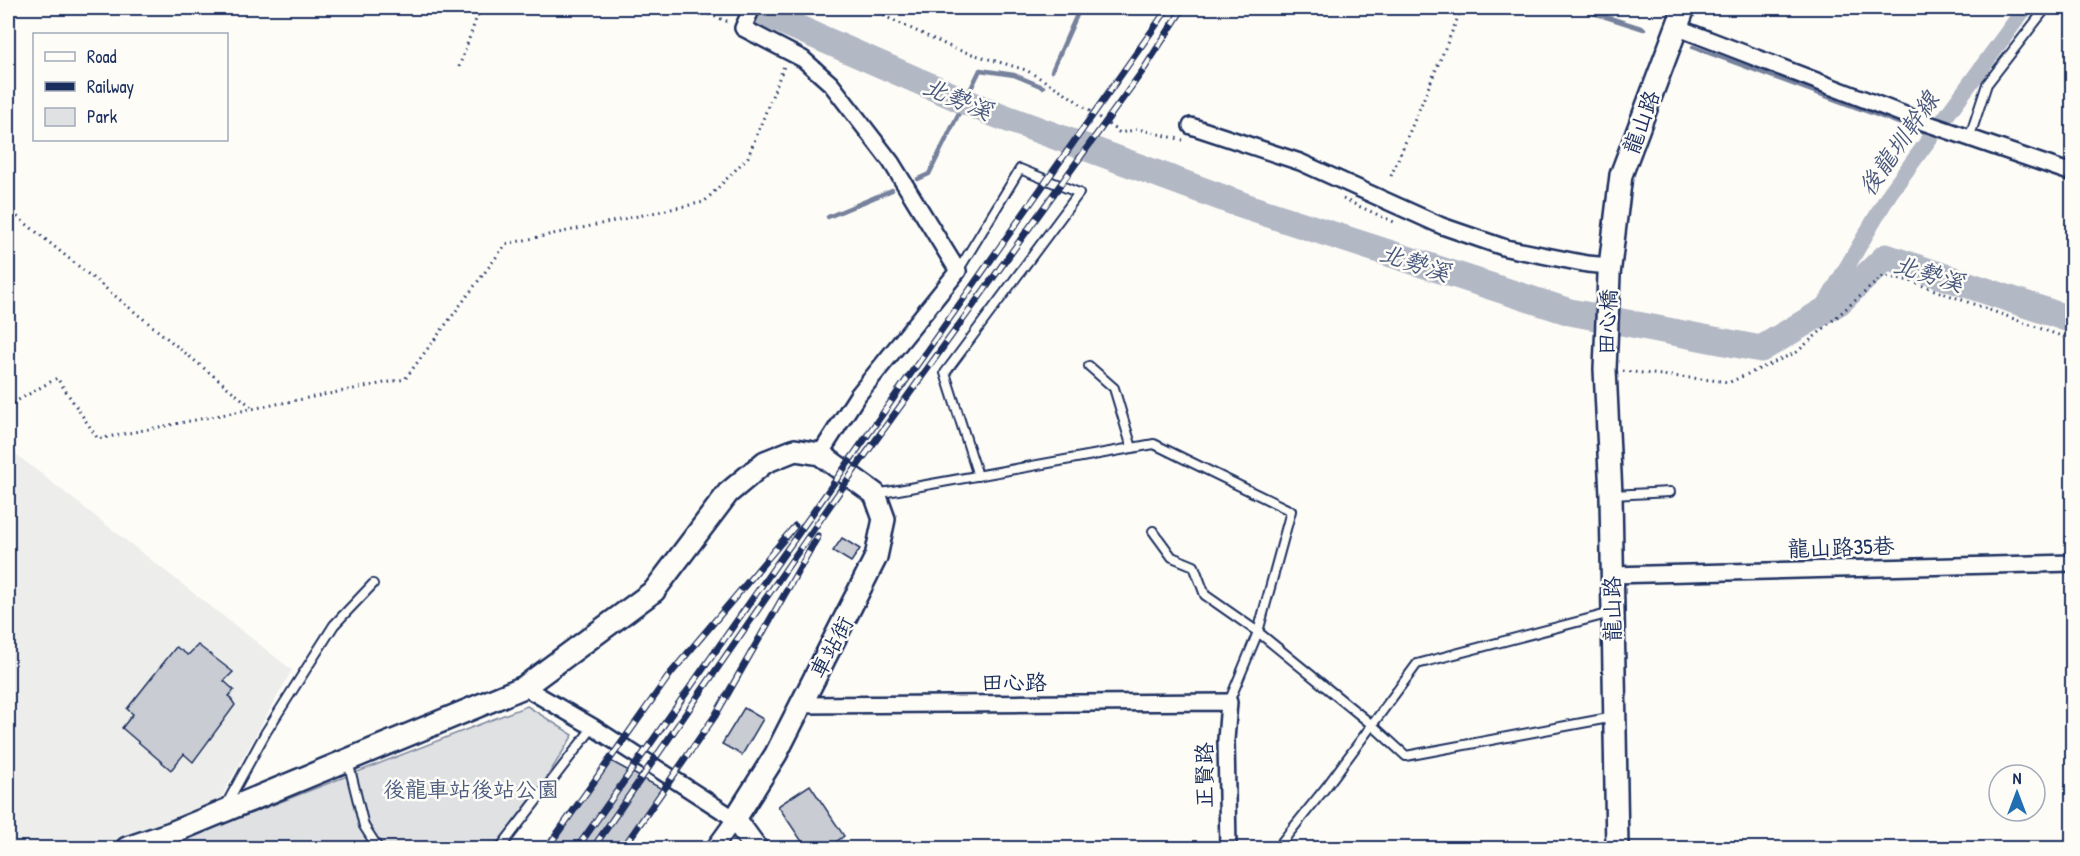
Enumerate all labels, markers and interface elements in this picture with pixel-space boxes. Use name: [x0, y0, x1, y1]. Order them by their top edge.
legend: [33, 33, 228, 141]
text: Road: [87, 44, 117, 69]
water label: 北勢溪: [919, 69, 999, 128]
text: Railway: [87, 74, 134, 99]
water label: 後龍圳幹線: [1850, 83, 1947, 201]
street label: 龍山路: [1616, 86, 1666, 158]
text: Park: [87, 104, 118, 129]
water label: 北勢溪: [1376, 236, 1456, 289]
water label: 北勢溪: [1890, 247, 1970, 299]
street label: 田心橋: [1591, 288, 1623, 356]
street label: 龍山路35巷: [1787, 530, 1895, 564]
street label: 龍山路: [1596, 576, 1628, 642]
street label: 車站街: [802, 611, 860, 683]
street label: 田心路: [981, 667, 1047, 697]
street label: 正賢路: [1189, 742, 1219, 808]
north arrow: [1987, 763, 2047, 823]
text: N: [2013, 767, 2022, 789]
park label: 後龍車站後站公園: [383, 774, 559, 804]

